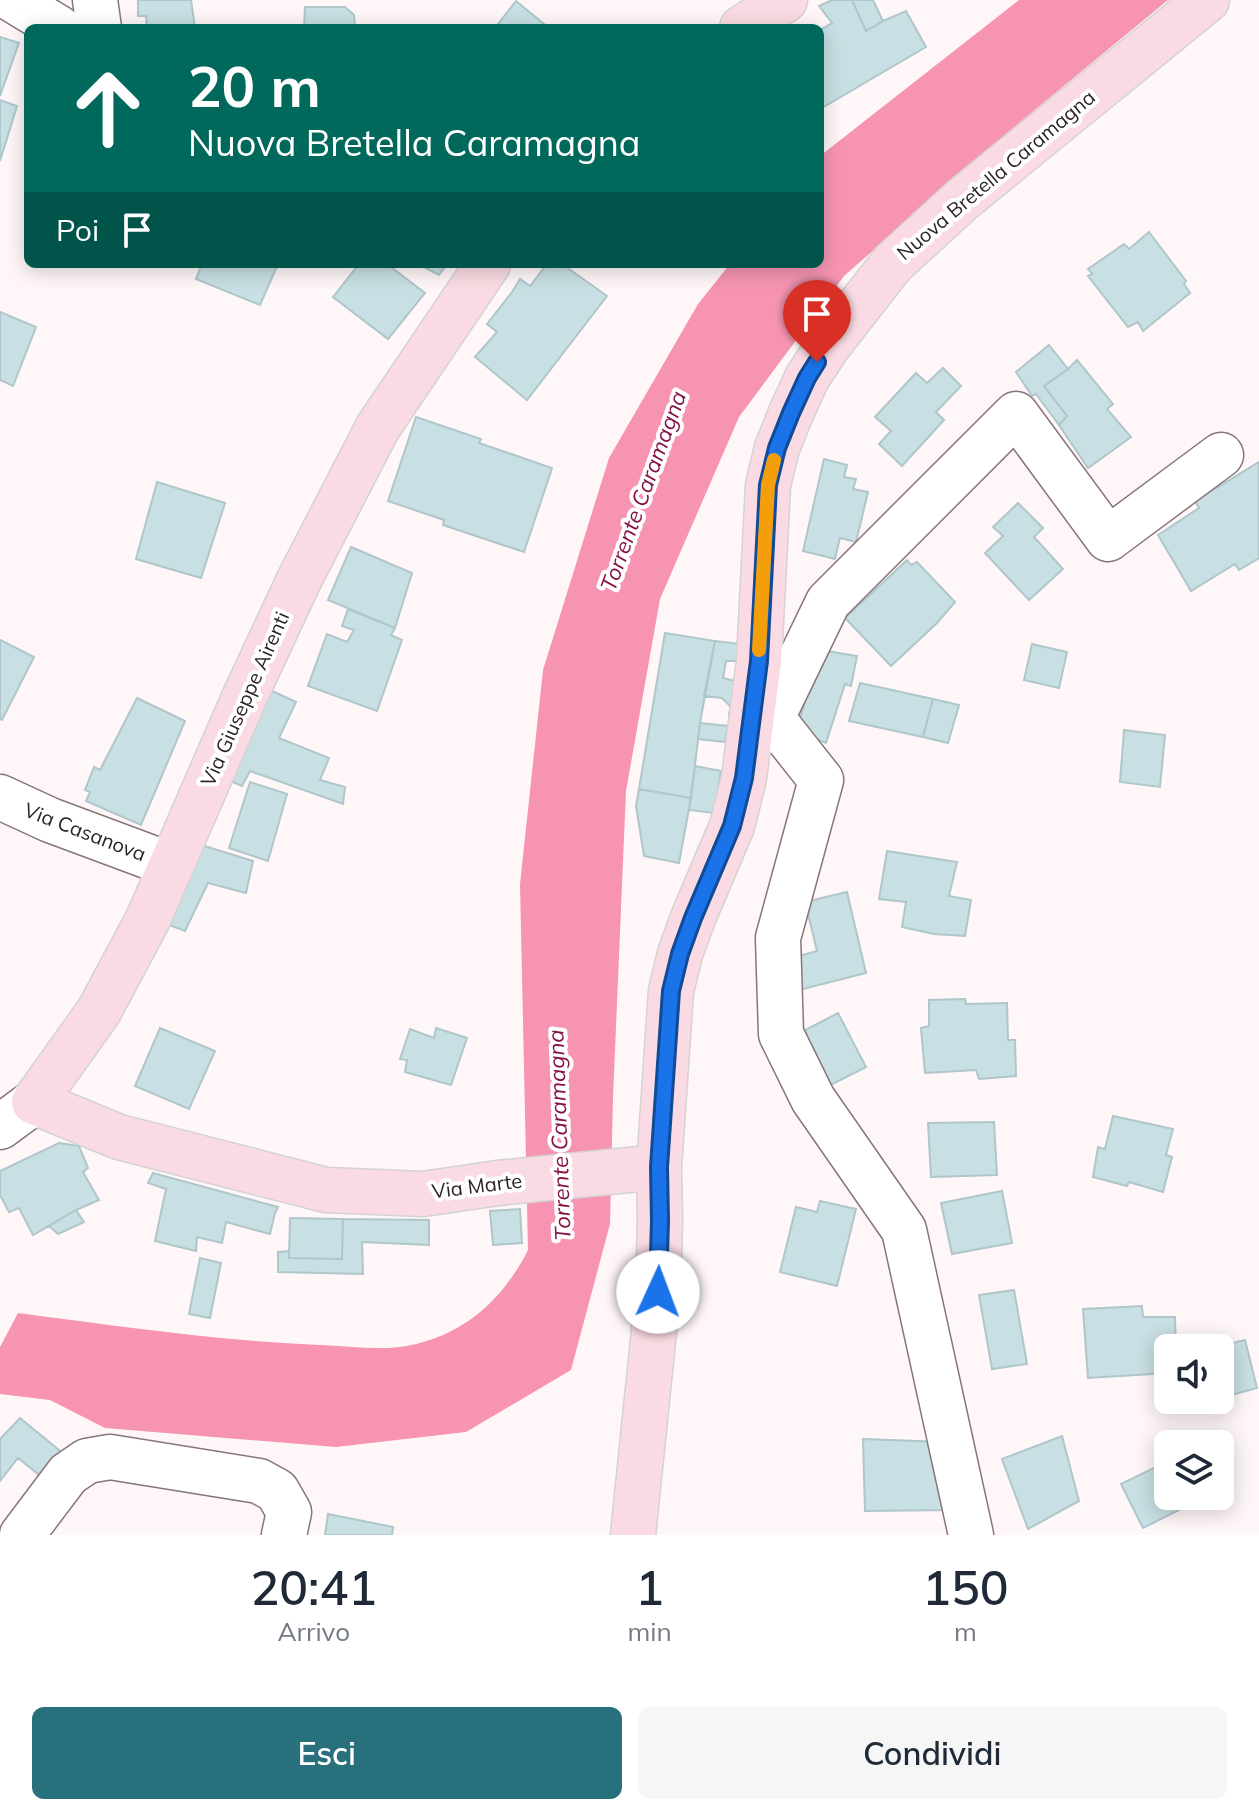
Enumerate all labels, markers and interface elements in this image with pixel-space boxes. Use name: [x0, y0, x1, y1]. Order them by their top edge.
text: 20 m: [188, 51, 321, 121]
icon: ahead: [56, 56, 160, 160]
street label: Nuova Bretella Caramagna: [891, 84, 1100, 265]
text: Nuova Bretella Caramagna: [188, 120, 640, 165]
icon: arrive: [115, 208, 159, 252]
text: Poi: [56, 211, 99, 249]
pin: [783, 280, 851, 362]
icon: arrive: [795, 292, 839, 336]
water label: Torrente Caramagna: [594, 387, 692, 595]
street label: Via Giuseppe Airenti: [195, 608, 294, 790]
street label: Via Casanova: [21, 797, 150, 866]
water label: Torrente Caramagna: [541, 1029, 577, 1241]
street label: Via Marte: [430, 1168, 523, 1203]
position arrow: [616, 1250, 700, 1334]
map controls: [1154, 1334, 1234, 1510]
button: sound: [1154, 1334, 1234, 1414]
button: layers: [1154, 1430, 1234, 1510]
text: 20:41: [250, 1557, 377, 1617]
text: 1: [635, 1557, 664, 1617]
text: 150: [922, 1557, 1009, 1617]
text: Arrivo: [277, 1615, 350, 1648]
text: min: [627, 1615, 672, 1648]
text: m: [954, 1615, 977, 1648]
button: Esci: [32, 1707, 622, 1799]
button: Condividi: [638, 1707, 1227, 1799]

